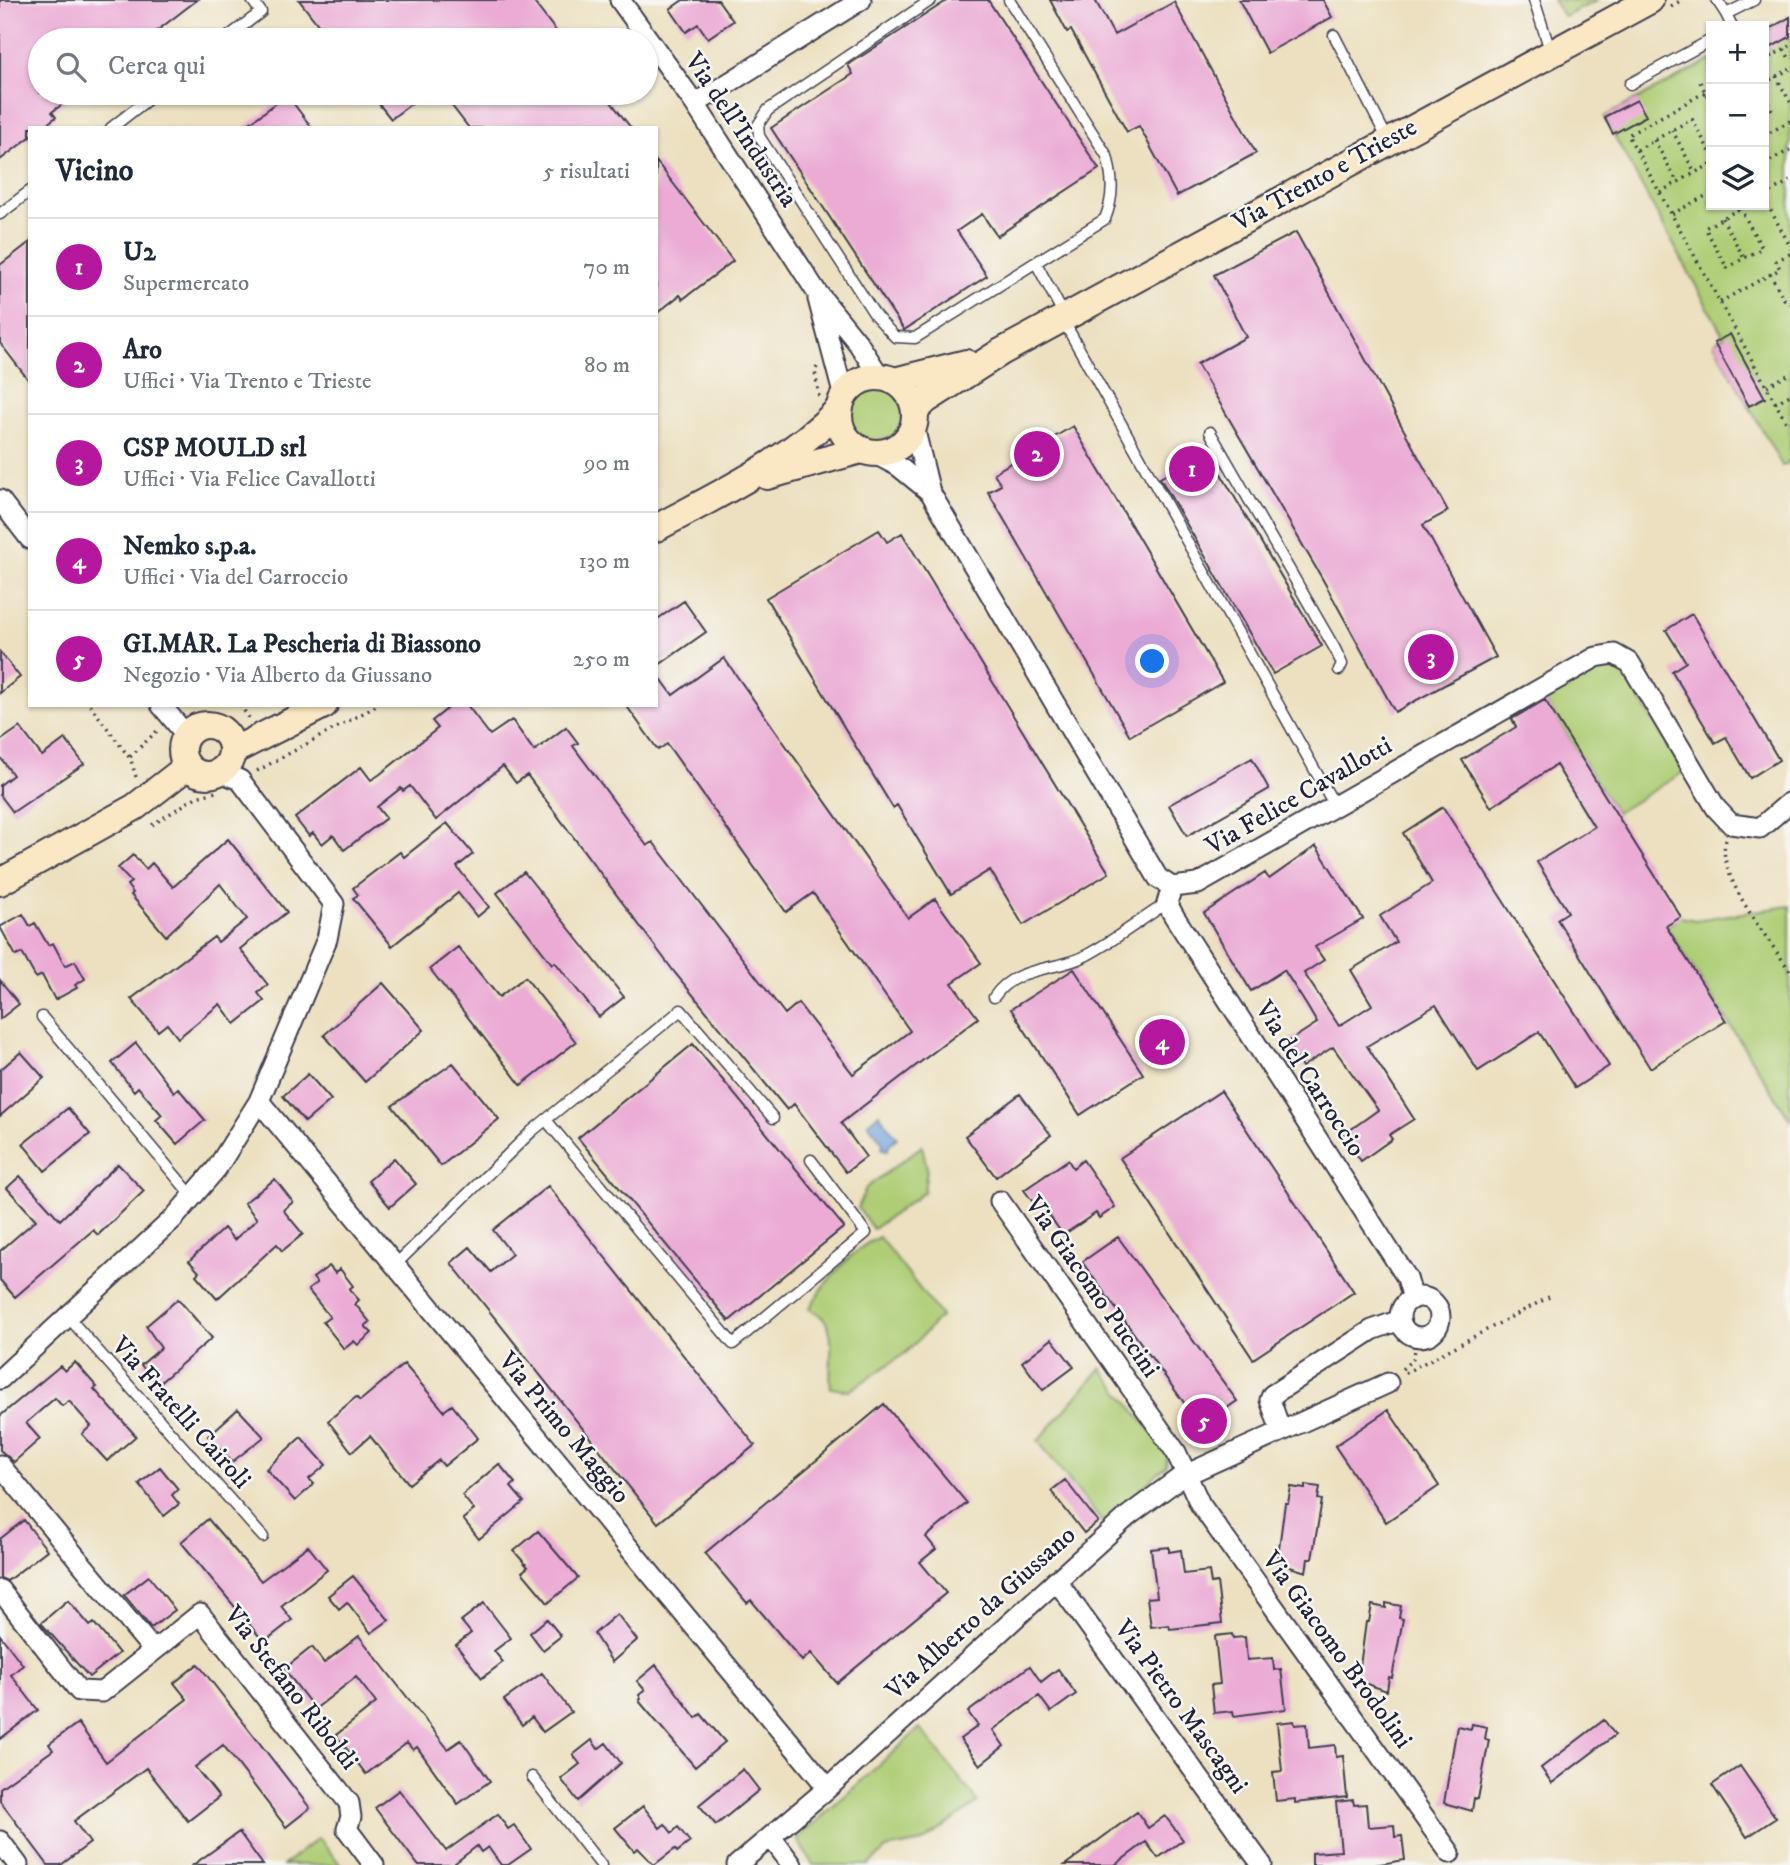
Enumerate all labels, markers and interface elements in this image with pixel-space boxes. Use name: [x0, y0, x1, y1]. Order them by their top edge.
map controls: [1706, 21, 1769, 210]
button: +: [1706, 21, 1769, 84]
search box: [28, 28, 658, 105]
street label: Via dell'Industria: [676, 45, 805, 214]
icon: search: [52, 48, 90, 86]
text: Cerca qui: [108, 50, 206, 83]
button: −: [1706, 84, 1769, 147]
street label: Via Trento e Trieste: [1226, 111, 1423, 240]
button: layers: [1706, 147, 1769, 210]
text: Vicino: [56, 153, 133, 190]
text: 5 risultati: [543, 157, 630, 186]
text: U2: [123, 236, 156, 269]
text: 1: [75, 253, 83, 282]
text: 70 m: [583, 253, 630, 282]
text: Supermercato: [123, 269, 249, 298]
text: Aro: [123, 334, 162, 367]
text: 2: [73, 351, 85, 380]
text: 80 m: [584, 351, 630, 380]
text: Uffici · Via Trento e Trieste: [123, 367, 372, 396]
pin: 2: [1014, 428, 1060, 480]
text: CSP MOULD srl: [123, 432, 306, 465]
pin: 1: [1169, 443, 1215, 495]
text: 3: [75, 449, 83, 478]
text: 90 m: [584, 449, 630, 478]
text: Uffici · Via Felice Cavallotti: [123, 465, 376, 494]
text: Nemko s.p.a.: [123, 530, 256, 563]
text: 4: [72, 547, 86, 576]
text: 130 m: [578, 547, 630, 576]
text: Uffici · Via del Carroccio: [123, 563, 348, 592]
text: GI.MAR. La Pescheria di Biassono: [123, 628, 481, 661]
pin: 3: [1408, 631, 1454, 683]
your location: [1135, 644, 1169, 678]
text: 5: [73, 645, 85, 674]
text: 250 m: [573, 645, 630, 674]
text: Negozio · Via Alberto da Giussano: [123, 661, 432, 690]
street label: Via Felice Cavallotti: [1199, 729, 1398, 863]
street label: Via del Carroccio: [1247, 994, 1373, 1163]
pin: 4: [1139, 1016, 1185, 1068]
street label: Via Giacomo Puccini: [1017, 1189, 1167, 1384]
street label: Via Fratelli Cairoli: [103, 1329, 258, 1496]
street label: Via Primo Maggio: [490, 1345, 637, 1511]
pin: 5: [1181, 1395, 1227, 1447]
street label: Via Alberto da Giussano: [878, 1519, 1083, 1708]
street label: Via Giacomo Brodolini: [1254, 1544, 1420, 1755]
street label: Via Stefano Riboldi: [216, 1598, 365, 1777]
street label: Via Pietro Mascagni: [1106, 1613, 1255, 1800]

